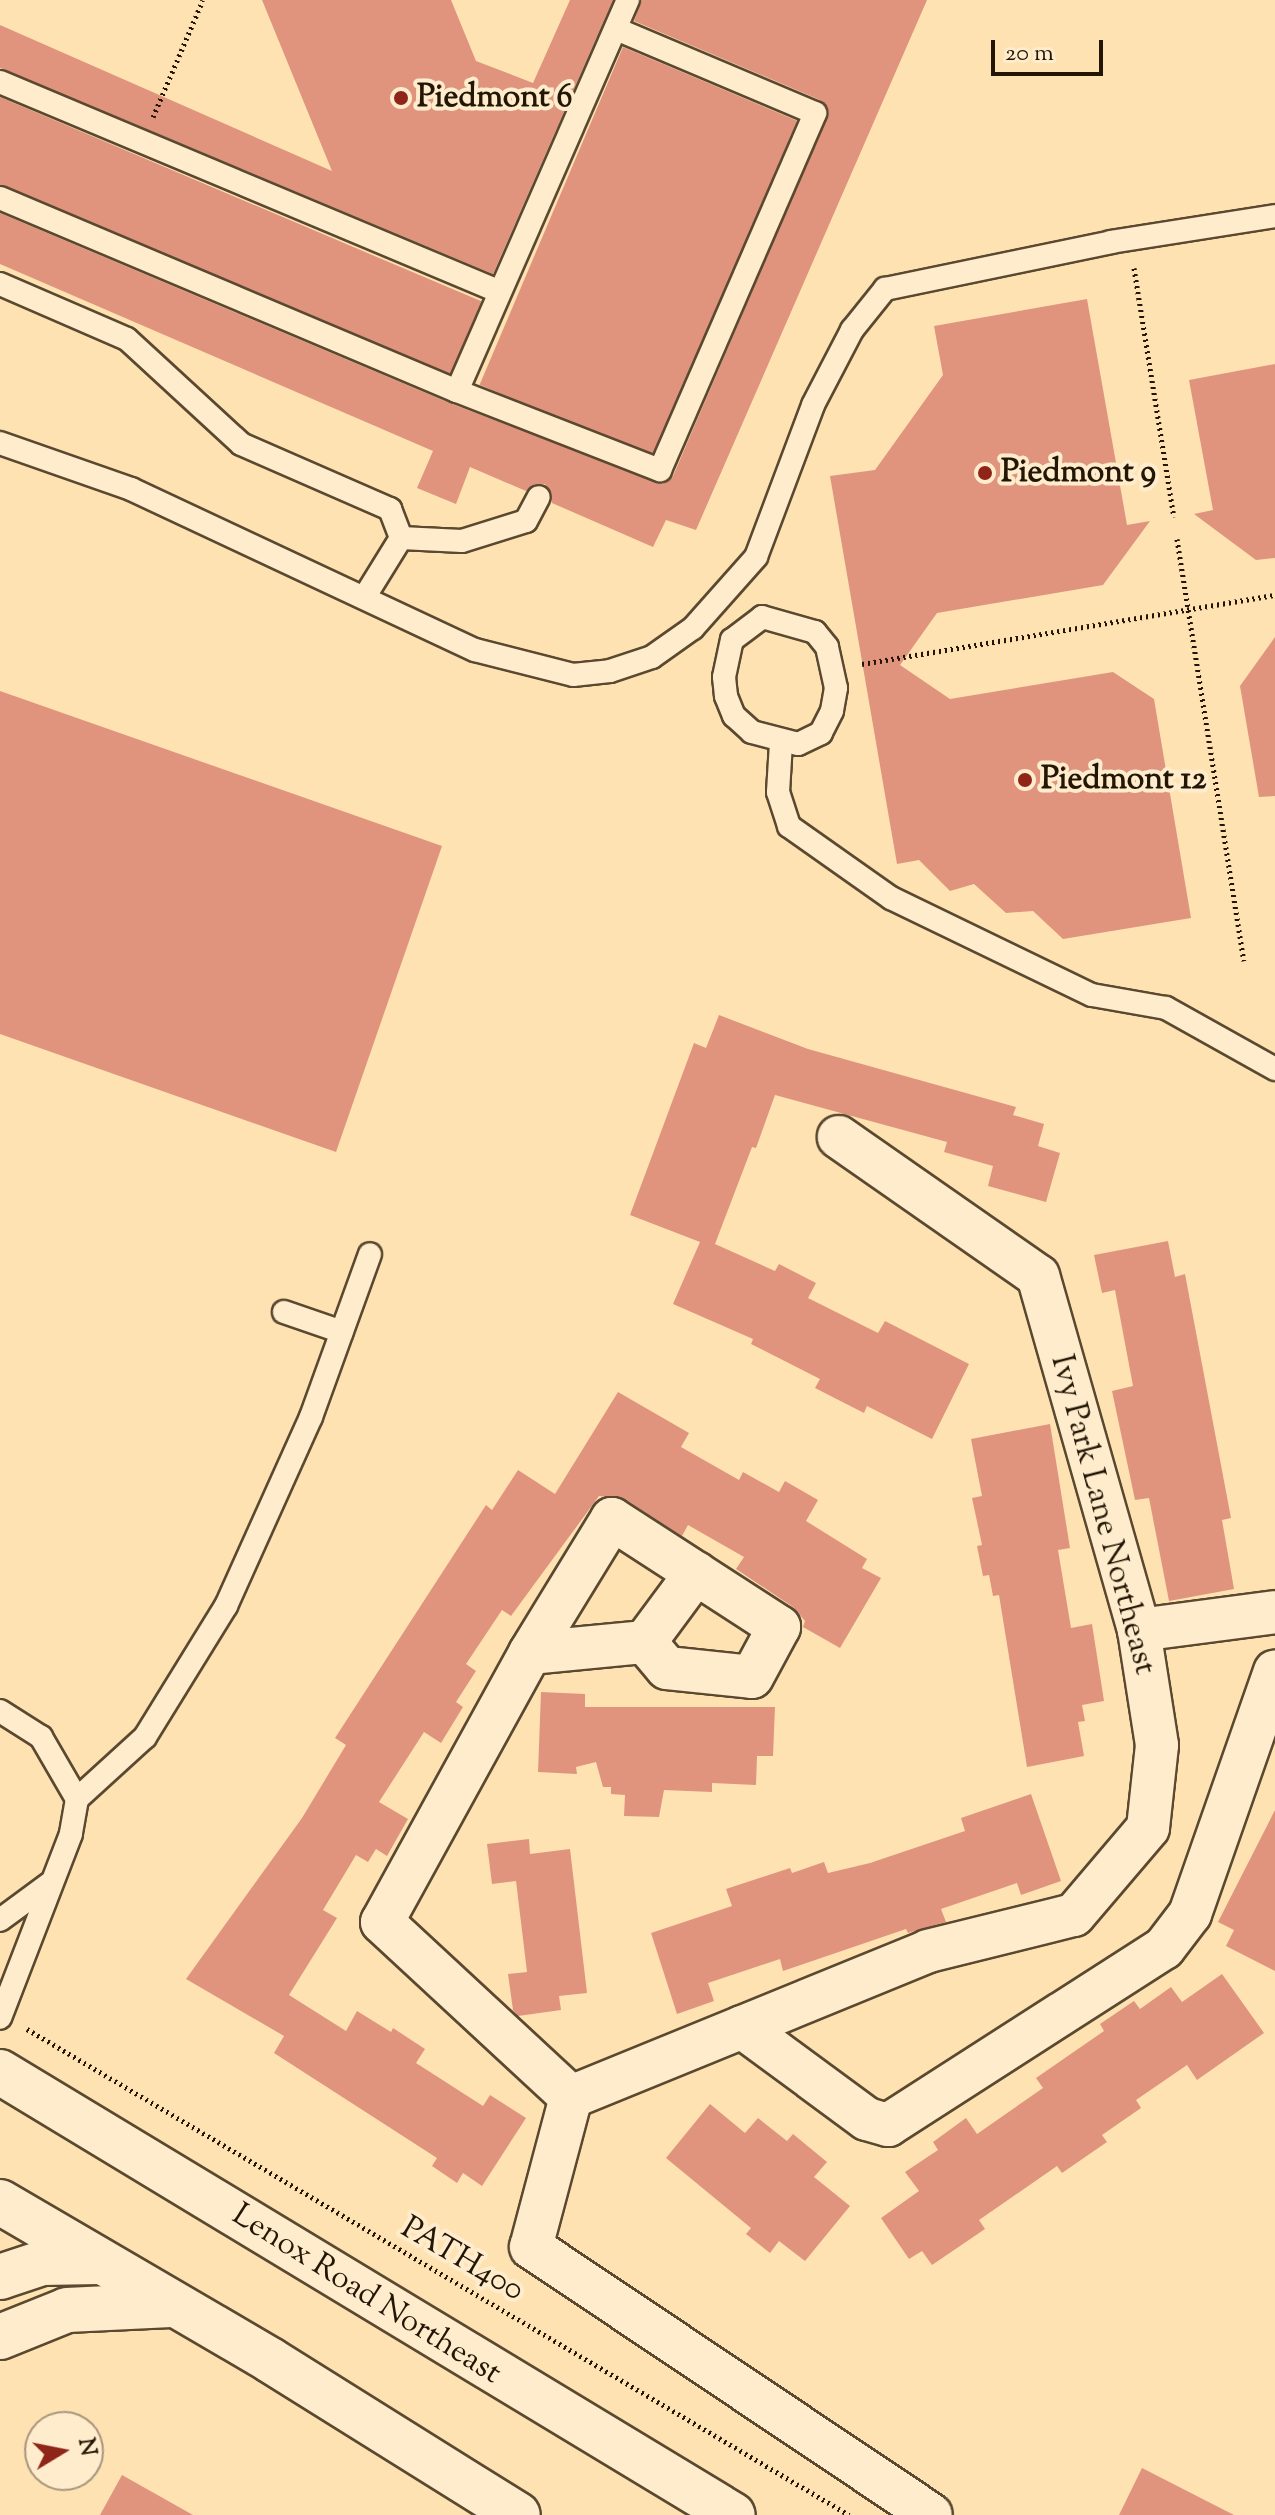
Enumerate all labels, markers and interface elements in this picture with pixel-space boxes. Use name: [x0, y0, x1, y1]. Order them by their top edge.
scale bar: [995, 24, 1107, 74]
text: 20 m: [1005, 37, 1054, 71]
place label: Piedmont 6: [417, 79, 572, 117]
marker: Piedmont 6: [392, 89, 410, 107]
place label: Piedmont 9: [1001, 454, 1156, 492]
marker: Piedmont 9: [976, 464, 994, 482]
place label: Piedmont 12: [1041, 761, 1206, 799]
marker: Piedmont 12: [1016, 771, 1034, 789]
street label: Ivy Park Lane Northeast: [1041, 1351, 1163, 1679]
street label: Lenox Road Northeast: [224, 2197, 508, 2393]
street label: PATH400: [394, 2209, 530, 2311]
north arrow: [24, 2411, 104, 2491]
text: N: [68, 2436, 103, 2459]

